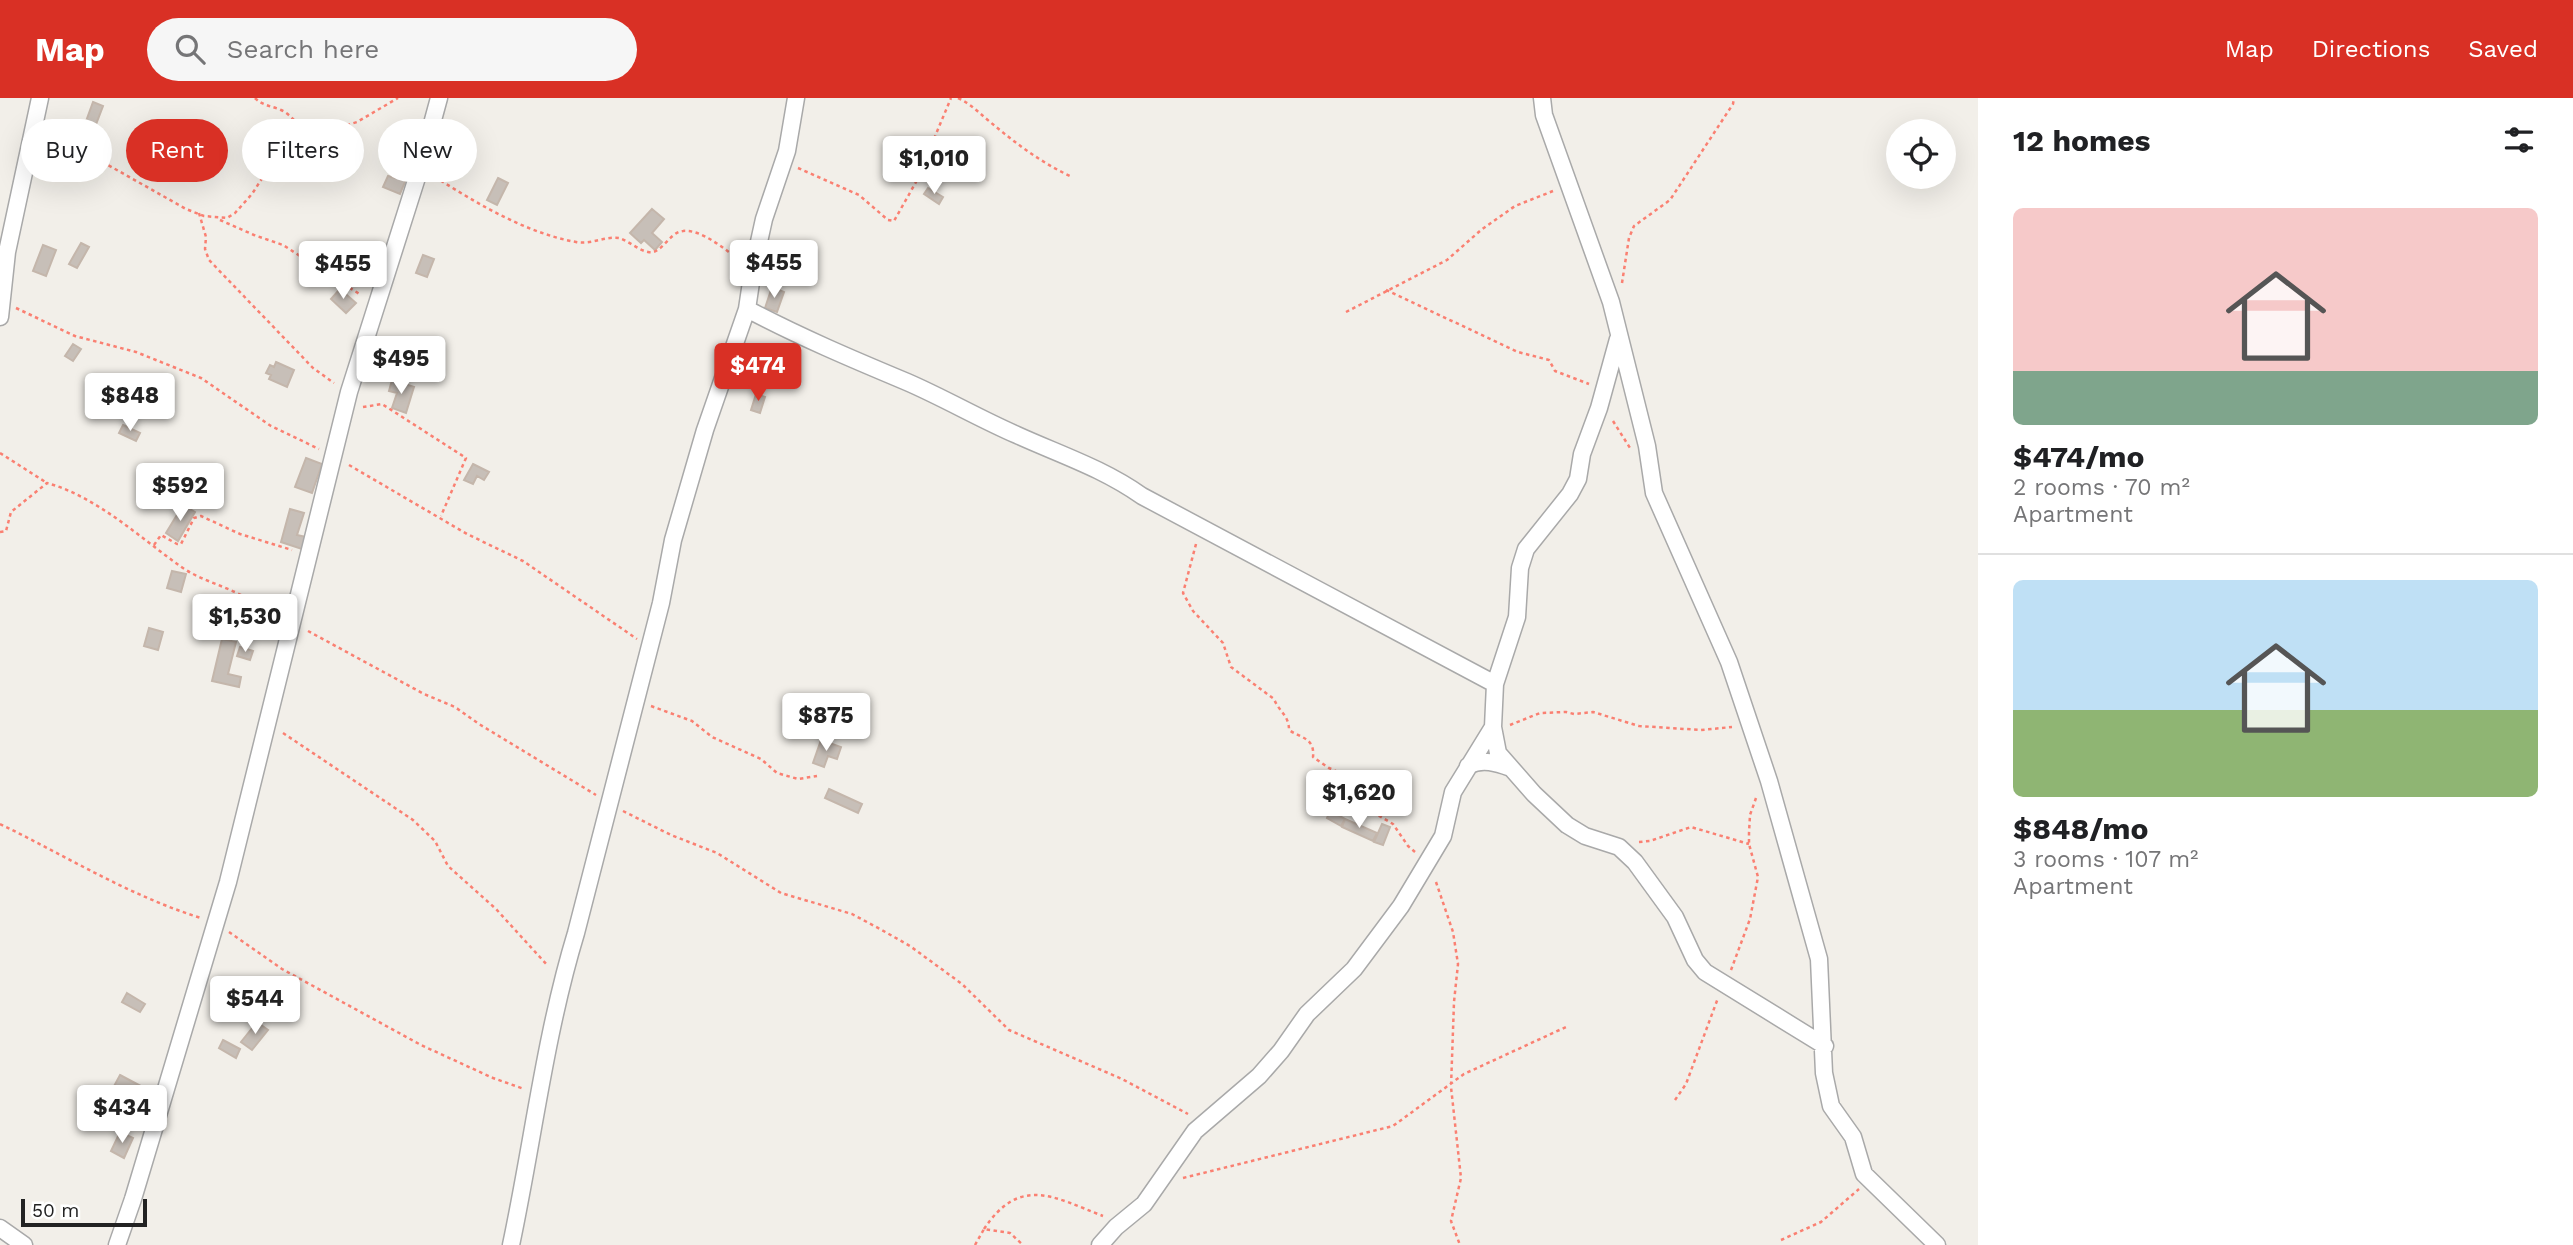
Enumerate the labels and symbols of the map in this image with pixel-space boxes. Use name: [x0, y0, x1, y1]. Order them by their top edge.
pin: $1,010: [877, 136, 991, 196]
pin: $455: [733, 240, 815, 300]
pin: $455: [302, 242, 384, 301]
pin: $495: [360, 336, 442, 396]
pin: $474: [717, 344, 799, 403]
pin: $848: [89, 374, 171, 433]
pin: $592: [139, 464, 221, 523]
pin: $1,530: [188, 594, 302, 654]
pin: $875: [785, 694, 867, 753]
pin: $1,620: [1302, 770, 1416, 830]
pin: $544: [214, 976, 296, 1036]
pin: $434: [81, 1086, 163, 1145]
scale bar: [21, 1196, 147, 1228]

